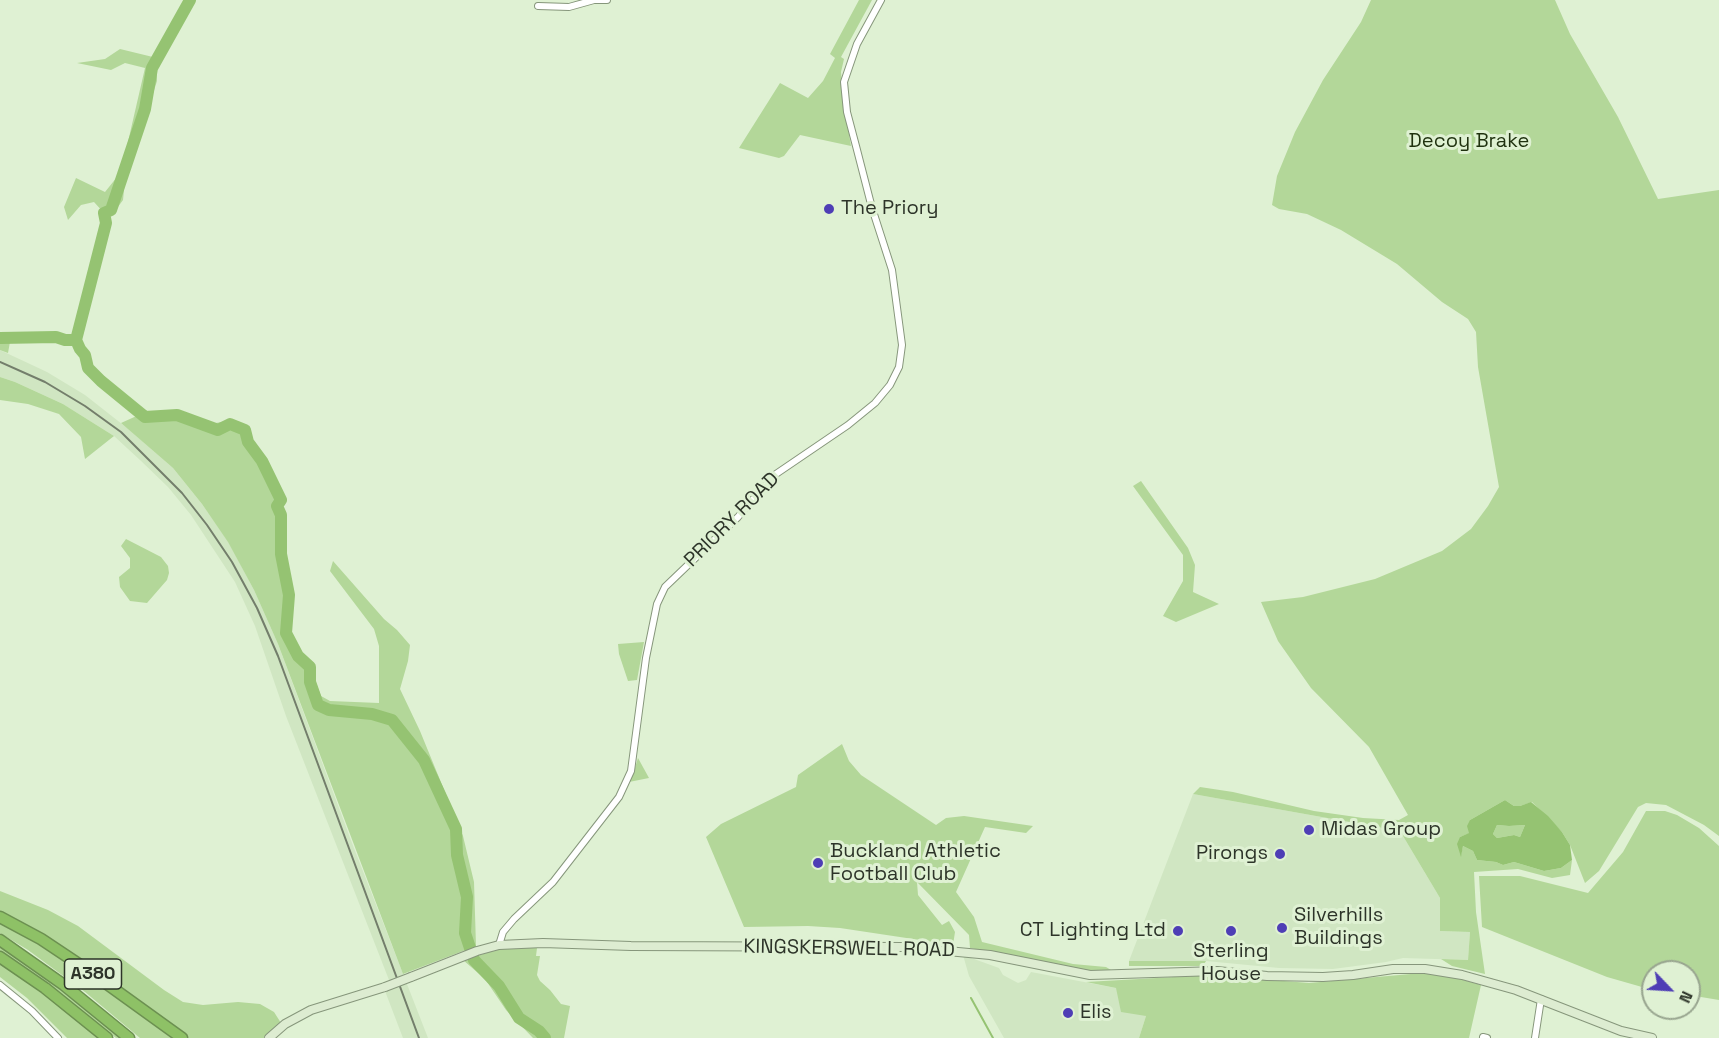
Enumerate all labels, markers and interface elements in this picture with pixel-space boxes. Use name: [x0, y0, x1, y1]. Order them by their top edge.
park label: Decoy Brake: [1409, 130, 1529, 154]
place label: The Priory: [841, 197, 939, 221]
marker: The Priory: [822, 202, 836, 216]
street label: PRIORY ROAD: [680, 468, 784, 572]
place label: Midas Group: [1321, 818, 1441, 842]
marker: Midas Group: [1302, 823, 1316, 837]
place label: Buckland Athletic Football Club: [830, 840, 1001, 887]
place label: Pirongs: [1196, 842, 1268, 866]
marker: Pirongs: [1273, 847, 1287, 861]
marker: Buckland Athletic Football Club: [811, 856, 825, 870]
place label: Silverhills Buildings: [1294, 904, 1383, 951]
place label: CT Lighting Ltd: [1020, 919, 1166, 943]
marker: Silverhills Buildings: [1275, 921, 1289, 935]
marker: CT Lighting Ltd: [1171, 924, 1185, 938]
marker: Sterling House: [1224, 924, 1238, 938]
street label: KINGSKERSWELL ROAD: [743, 935, 955, 963]
place label: Sterling House: [1193, 940, 1269, 987]
road number: A380: [64, 959, 122, 989]
north arrow: [1641, 960, 1701, 1020]
text: N: [1674, 988, 1698, 1006]
place label: Elis: [1080, 1001, 1112, 1025]
marker: Elis: [1061, 1006, 1075, 1020]

